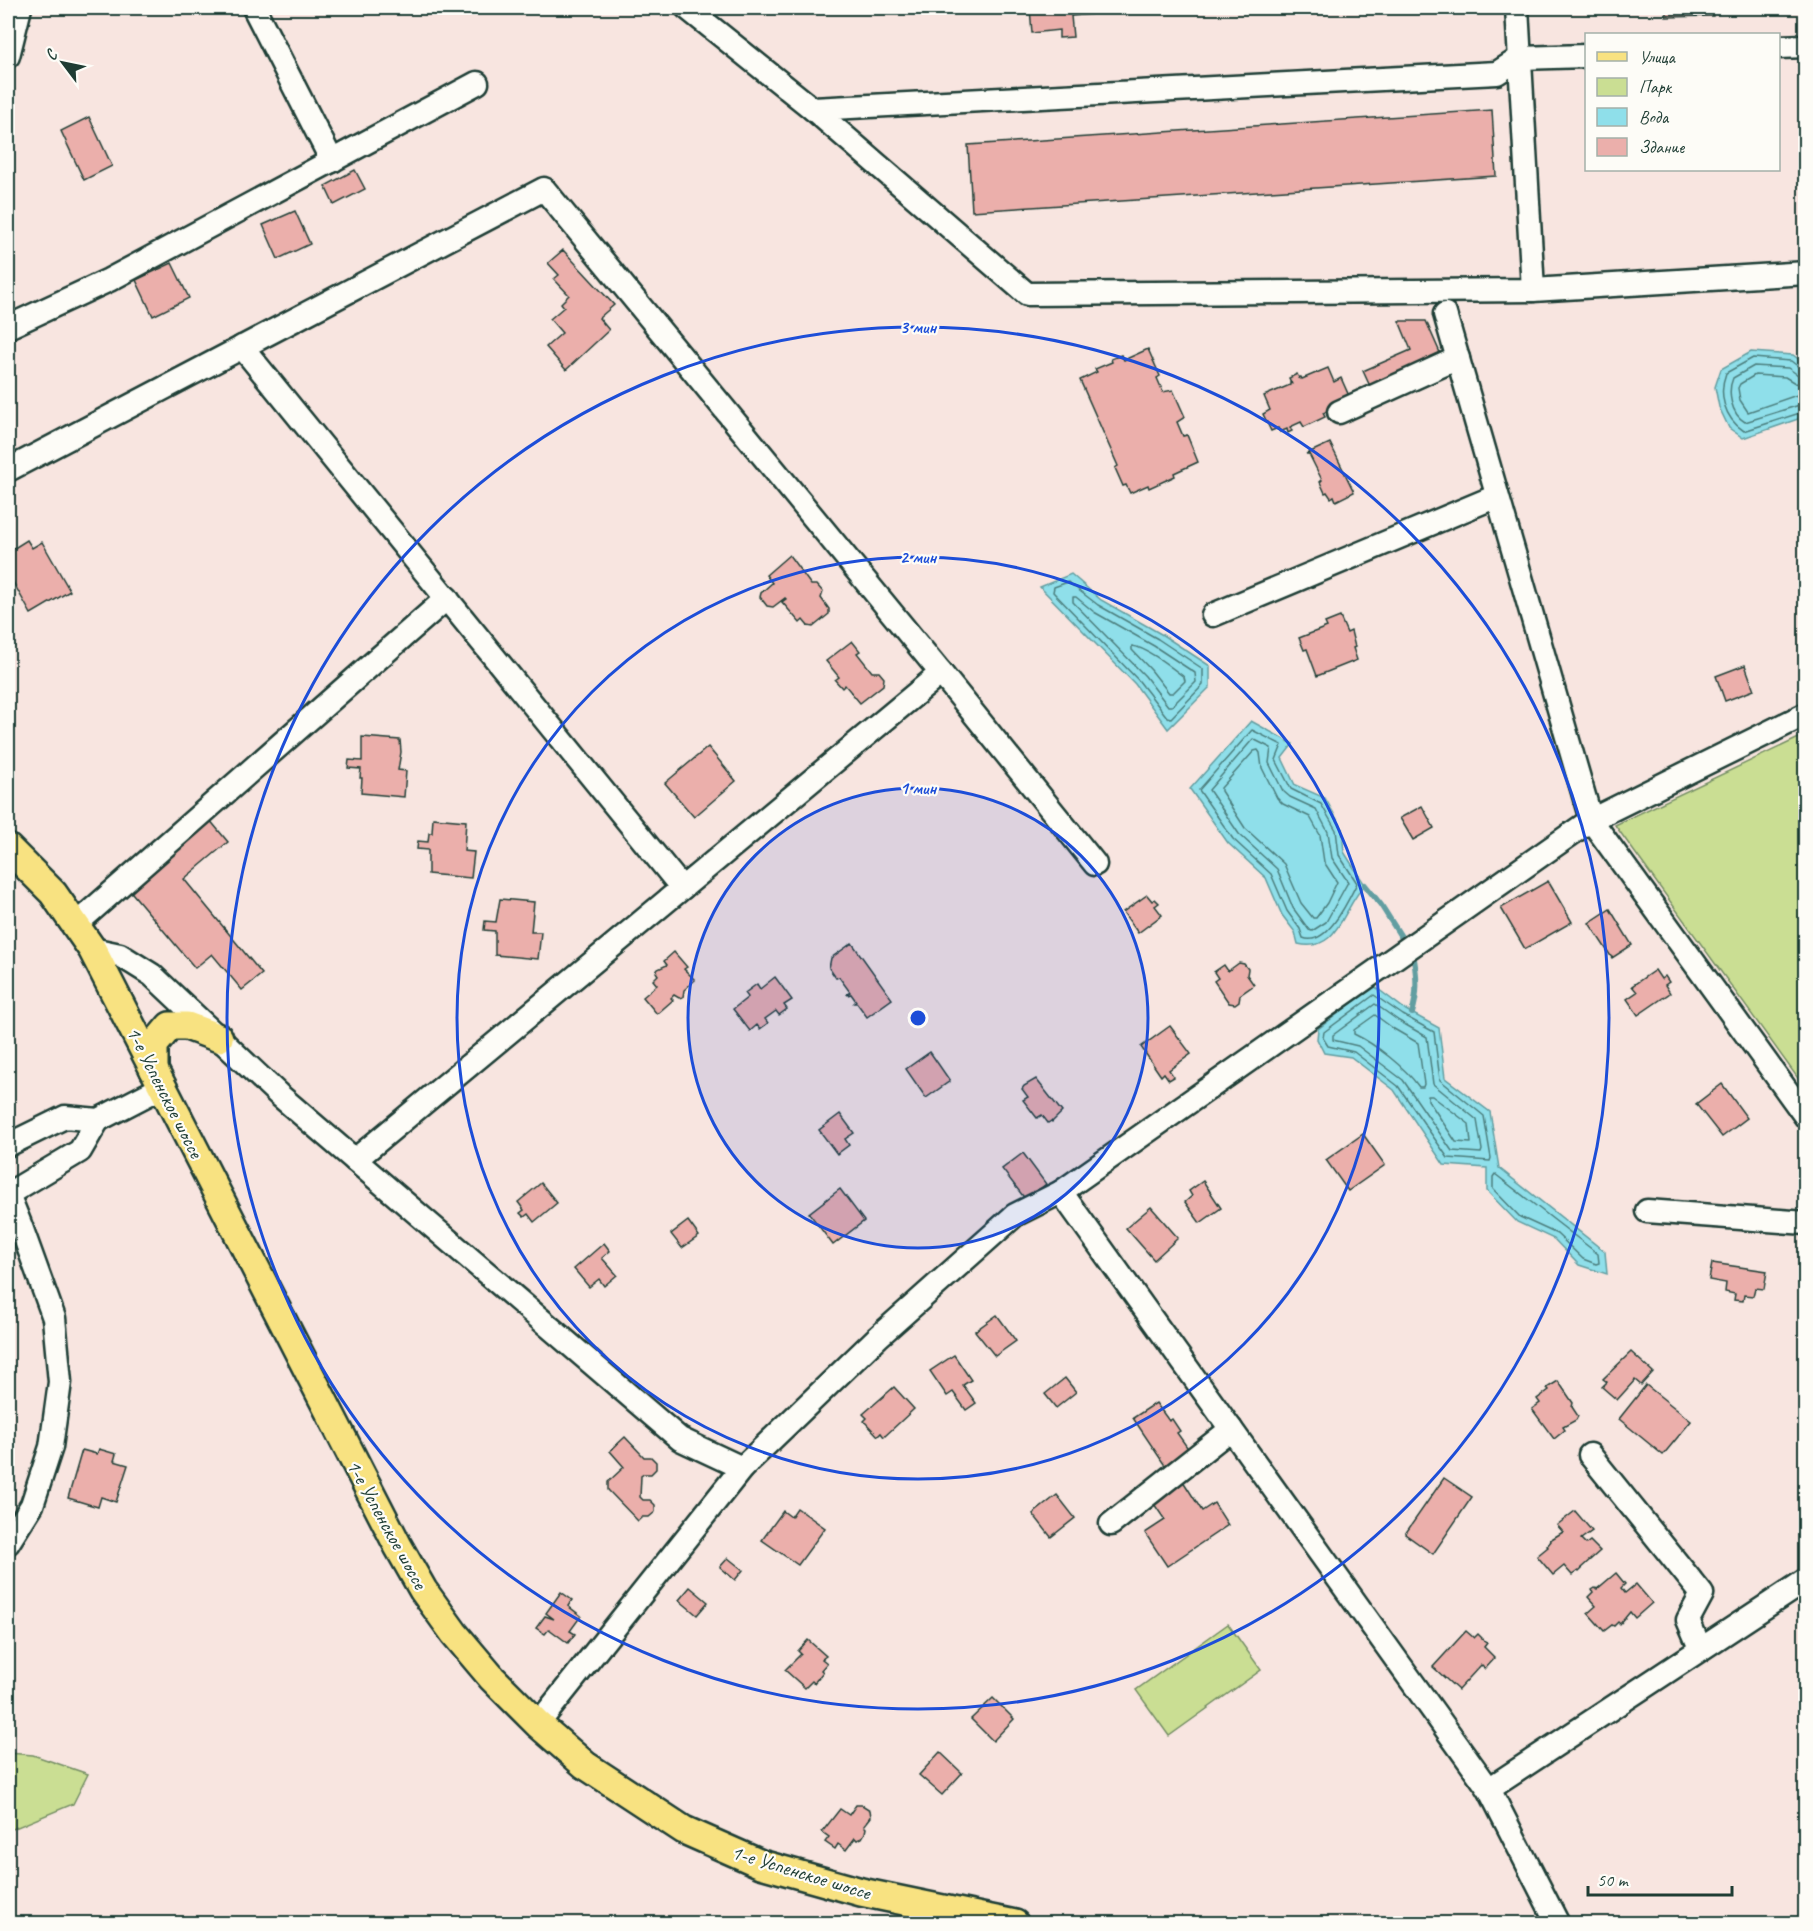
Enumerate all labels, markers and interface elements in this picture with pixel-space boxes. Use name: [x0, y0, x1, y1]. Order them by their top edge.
north arrow: [33, 33, 93, 93]
legend: [1585, 33, 1780, 171]
text: С: [41, 45, 63, 64]
text: Улица: [1639, 46, 1676, 68]
text: Парк: [1639, 76, 1673, 98]
text: Вода: [1639, 106, 1670, 128]
text: Здание: [1639, 136, 1685, 158]
text: 3 мин: [900, 316, 937, 338]
text: 2 мин: [900, 546, 937, 568]
text: 1 мин: [900, 777, 937, 799]
centre of rings: [908, 1008, 928, 1028]
street label: 1-е Успенское шоссе: [121, 1022, 210, 1163]
street label: 1-е Успенское шоссе: [341, 1455, 434, 1594]
street label: 1-е Успенское шоссе: [728, 1839, 875, 1906]
scale bar: [1588, 1859, 1732, 1897]
text: 50 m: [1597, 1869, 1630, 1891]

